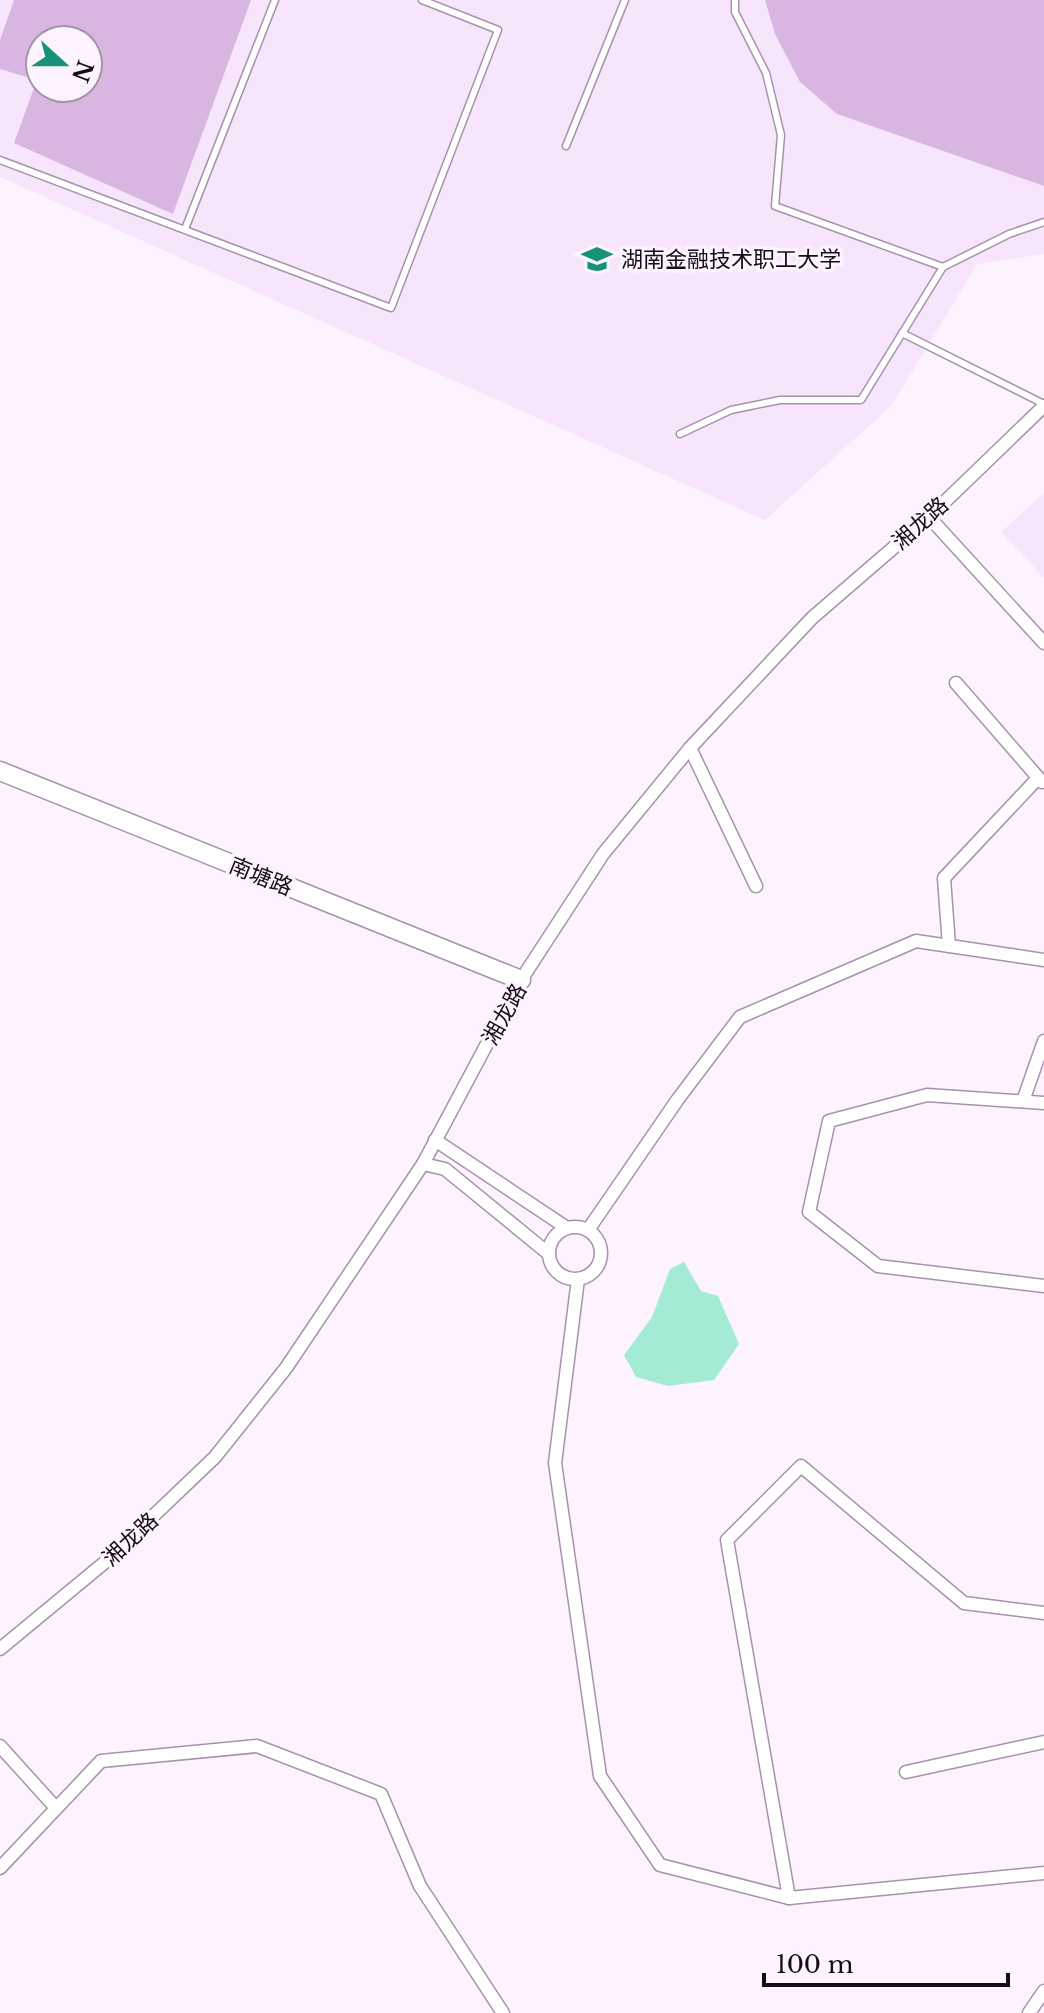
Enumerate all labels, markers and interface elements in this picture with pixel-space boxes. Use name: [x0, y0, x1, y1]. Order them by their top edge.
north arrow: [24, 24, 104, 104]
text: N: [66, 56, 99, 86]
school or university icon: 湖南金融技术职工大学: [580, 242, 614, 276]
place label: 湖南金融技术职工大学: [621, 246, 841, 273]
street label: 湘龙路: [887, 491, 954, 555]
street label: 南塘路: [225, 852, 296, 901]
street label: 湘龙路: [477, 979, 532, 1050]
street label: 湘龙路: [97, 1507, 164, 1572]
scale bar: [764, 1937, 1008, 1987]
text: 100 m: [776, 1950, 854, 1979]

